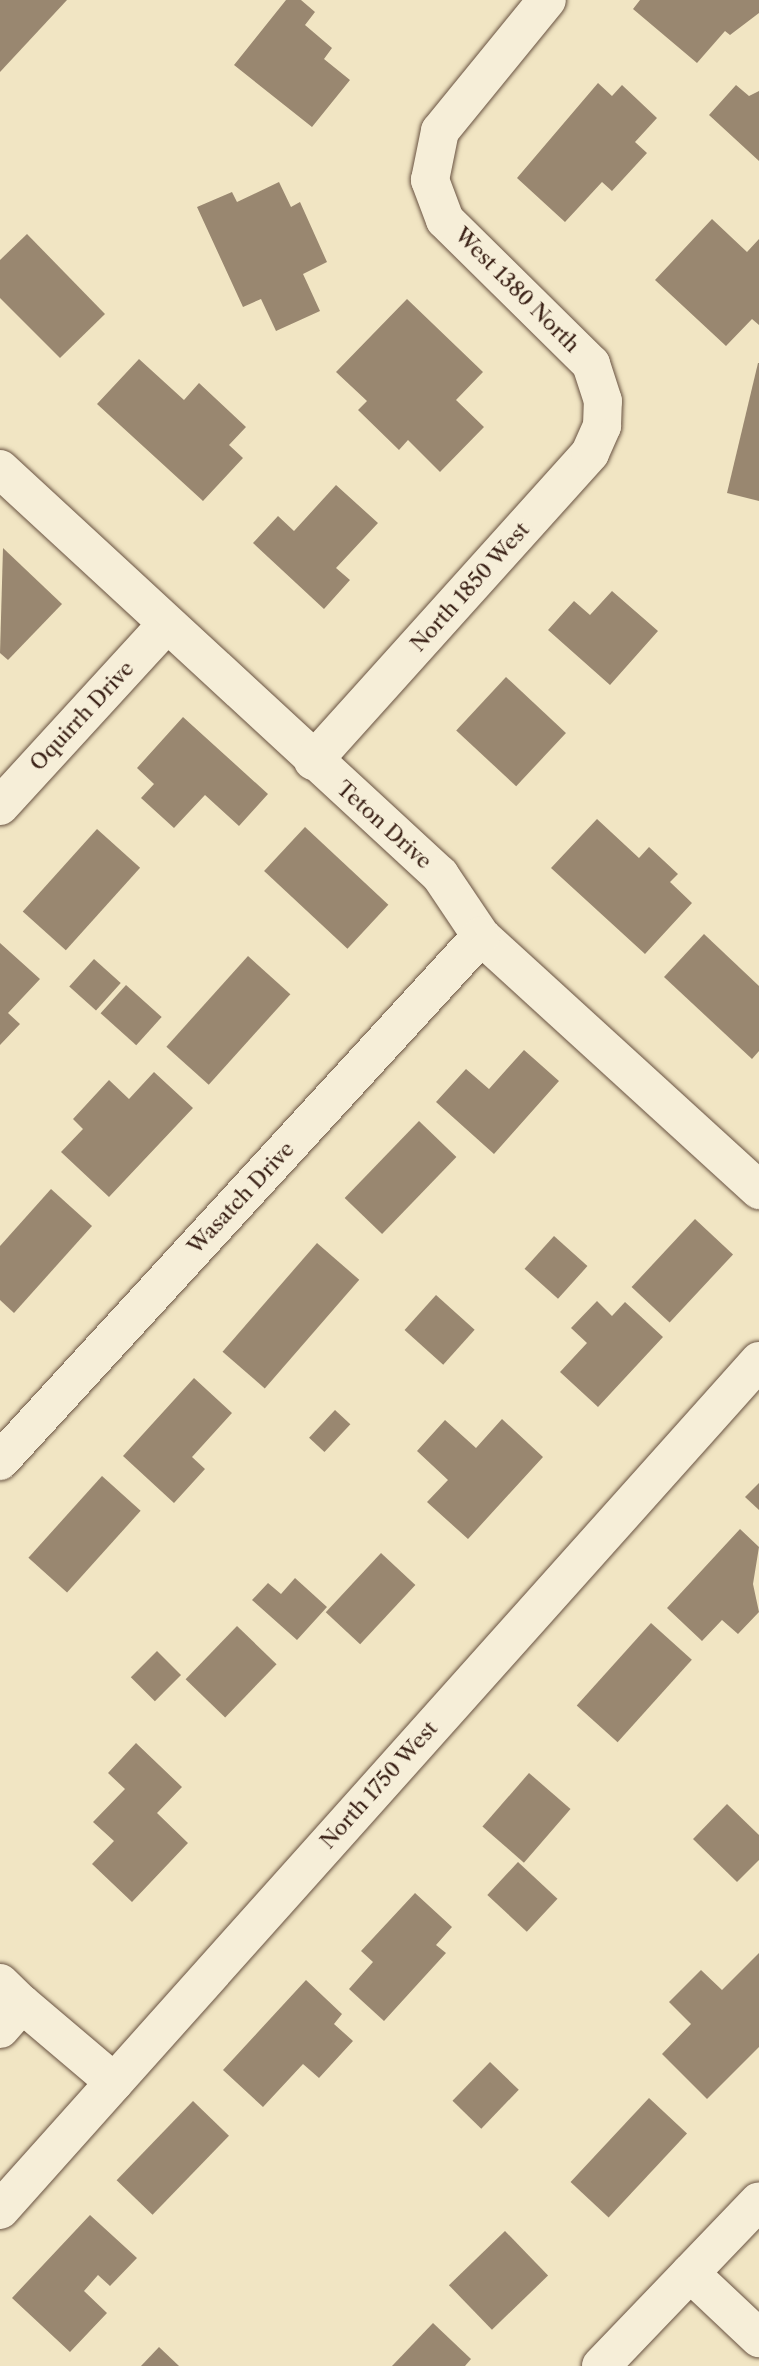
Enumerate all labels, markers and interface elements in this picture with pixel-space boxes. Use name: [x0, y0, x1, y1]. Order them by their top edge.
street label: West 1380 North: [449, 222, 585, 358]
street label: North 1850 West: [405, 517, 535, 657]
street label: Oquirrh Drive: [25, 656, 139, 776]
street label: Teton Drive: [331, 776, 437, 874]
street label: Wasatch Drive: [183, 1137, 299, 1259]
street label: North 1750 West: [315, 1716, 443, 1854]

